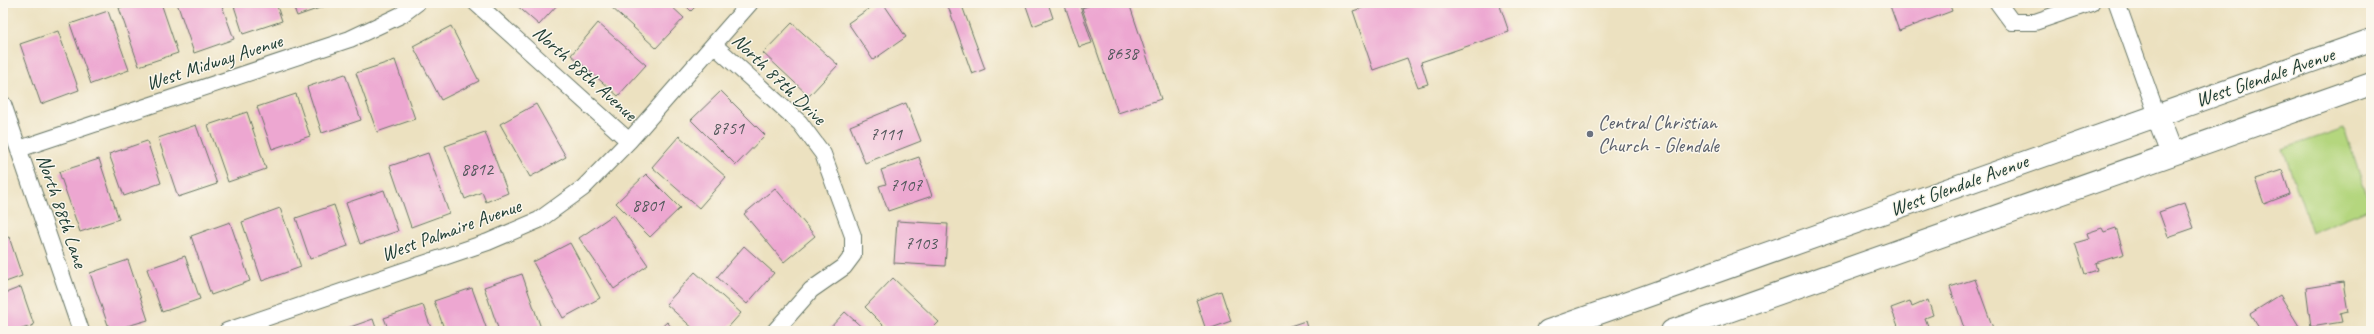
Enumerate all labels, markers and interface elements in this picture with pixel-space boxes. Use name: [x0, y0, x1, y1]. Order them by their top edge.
street label: North 88th Avenue: [528, 20, 643, 127]
street label: West Midway Avenue: [143, 28, 287, 96]
street label: North 87th Drive: [727, 28, 832, 131]
street label: West Glendale Avenue: [2192, 41, 2339, 112]
house number: 8638: [1106, 42, 1140, 64]
place label: Central Christian Church - Glendale: [1598, 110, 1720, 158]
house number: 8751: [712, 117, 745, 139]
house number: 7111: [870, 123, 903, 145]
marker: Central Christian Church - Glendale: [1585, 129, 1595, 139]
street label: West Glendale Avenue: [1887, 148, 2033, 222]
street label: North 88th Lane: [31, 151, 94, 272]
house number: 8812: [461, 158, 495, 180]
house number: 7107: [890, 174, 923, 196]
street label: West Palmaire Avenue: [378, 193, 526, 267]
house number: 8801: [632, 194, 665, 216]
house number: 7103: [905, 232, 939, 254]

